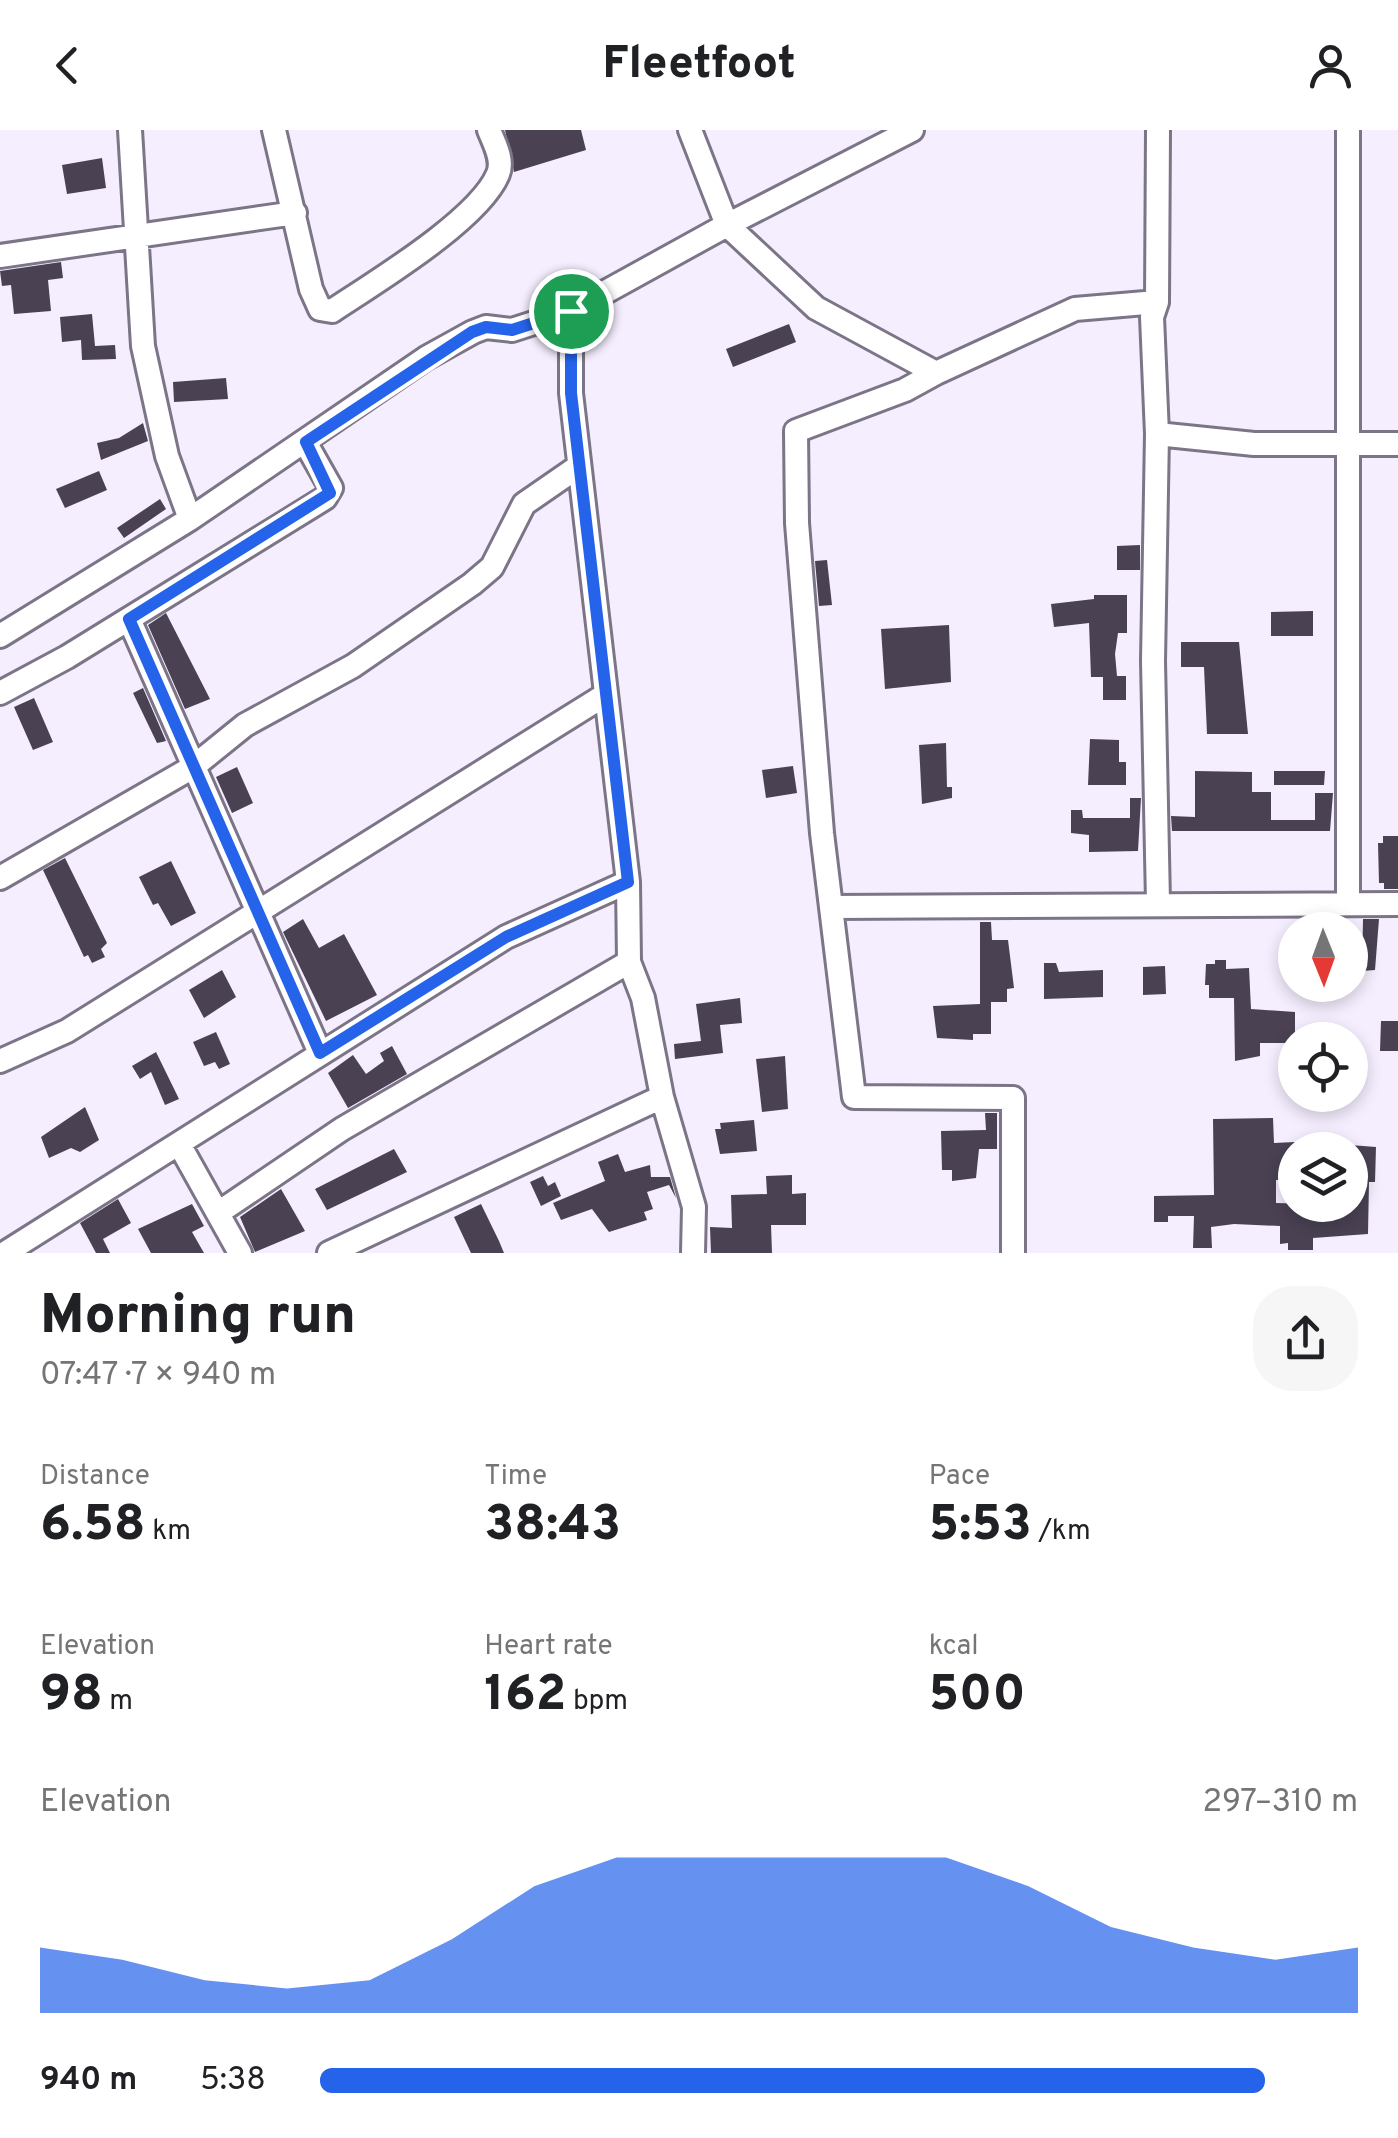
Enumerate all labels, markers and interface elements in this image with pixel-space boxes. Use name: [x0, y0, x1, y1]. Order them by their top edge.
text: Fleetfoot: [602, 37, 796, 94]
icon: back: [40, 38, 95, 93]
icon: person: [1303, 38, 1358, 93]
pin: [529, 269, 614, 354]
icon: arrive: [544, 284, 599, 339]
north arrow: [1278, 912, 1368, 1002]
map controls: [1278, 912, 1368, 1222]
button: locate: [1278, 1022, 1368, 1112]
button: layers: [1278, 1132, 1368, 1222]
text: Morning run: [40, 1283, 356, 1353]
button: share: [1253, 1286, 1358, 1391]
text: 07:47 · 7 × 940 m: [40, 1356, 276, 1396]
text: Distance: [40, 1459, 150, 1495]
text: Time: [484, 1459, 547, 1495]
text: Pace: [929, 1459, 990, 1495]
text: 6.58: [40, 1495, 146, 1558]
text: 38:43: [484, 1495, 621, 1558]
text: 5:53: [929, 1495, 1032, 1558]
text: km: [146, 1514, 191, 1550]
text: /km: [1032, 1514, 1091, 1550]
text: Elevation: [40, 1629, 155, 1665]
text: Heart rate: [484, 1629, 612, 1665]
text: kcal: [929, 1629, 978, 1665]
text: 98: [40, 1665, 103, 1728]
text: 162: [484, 1665, 566, 1728]
text: 500: [929, 1665, 1026, 1728]
text: m: [103, 1684, 133, 1720]
text: bpm: [566, 1684, 628, 1720]
text: Elevation: [40, 1783, 172, 1823]
text: 297–310 m: [1203, 1783, 1358, 1823]
text: 940 m: [40, 2061, 137, 2101]
text: 5:38: [200, 2061, 266, 2101]

